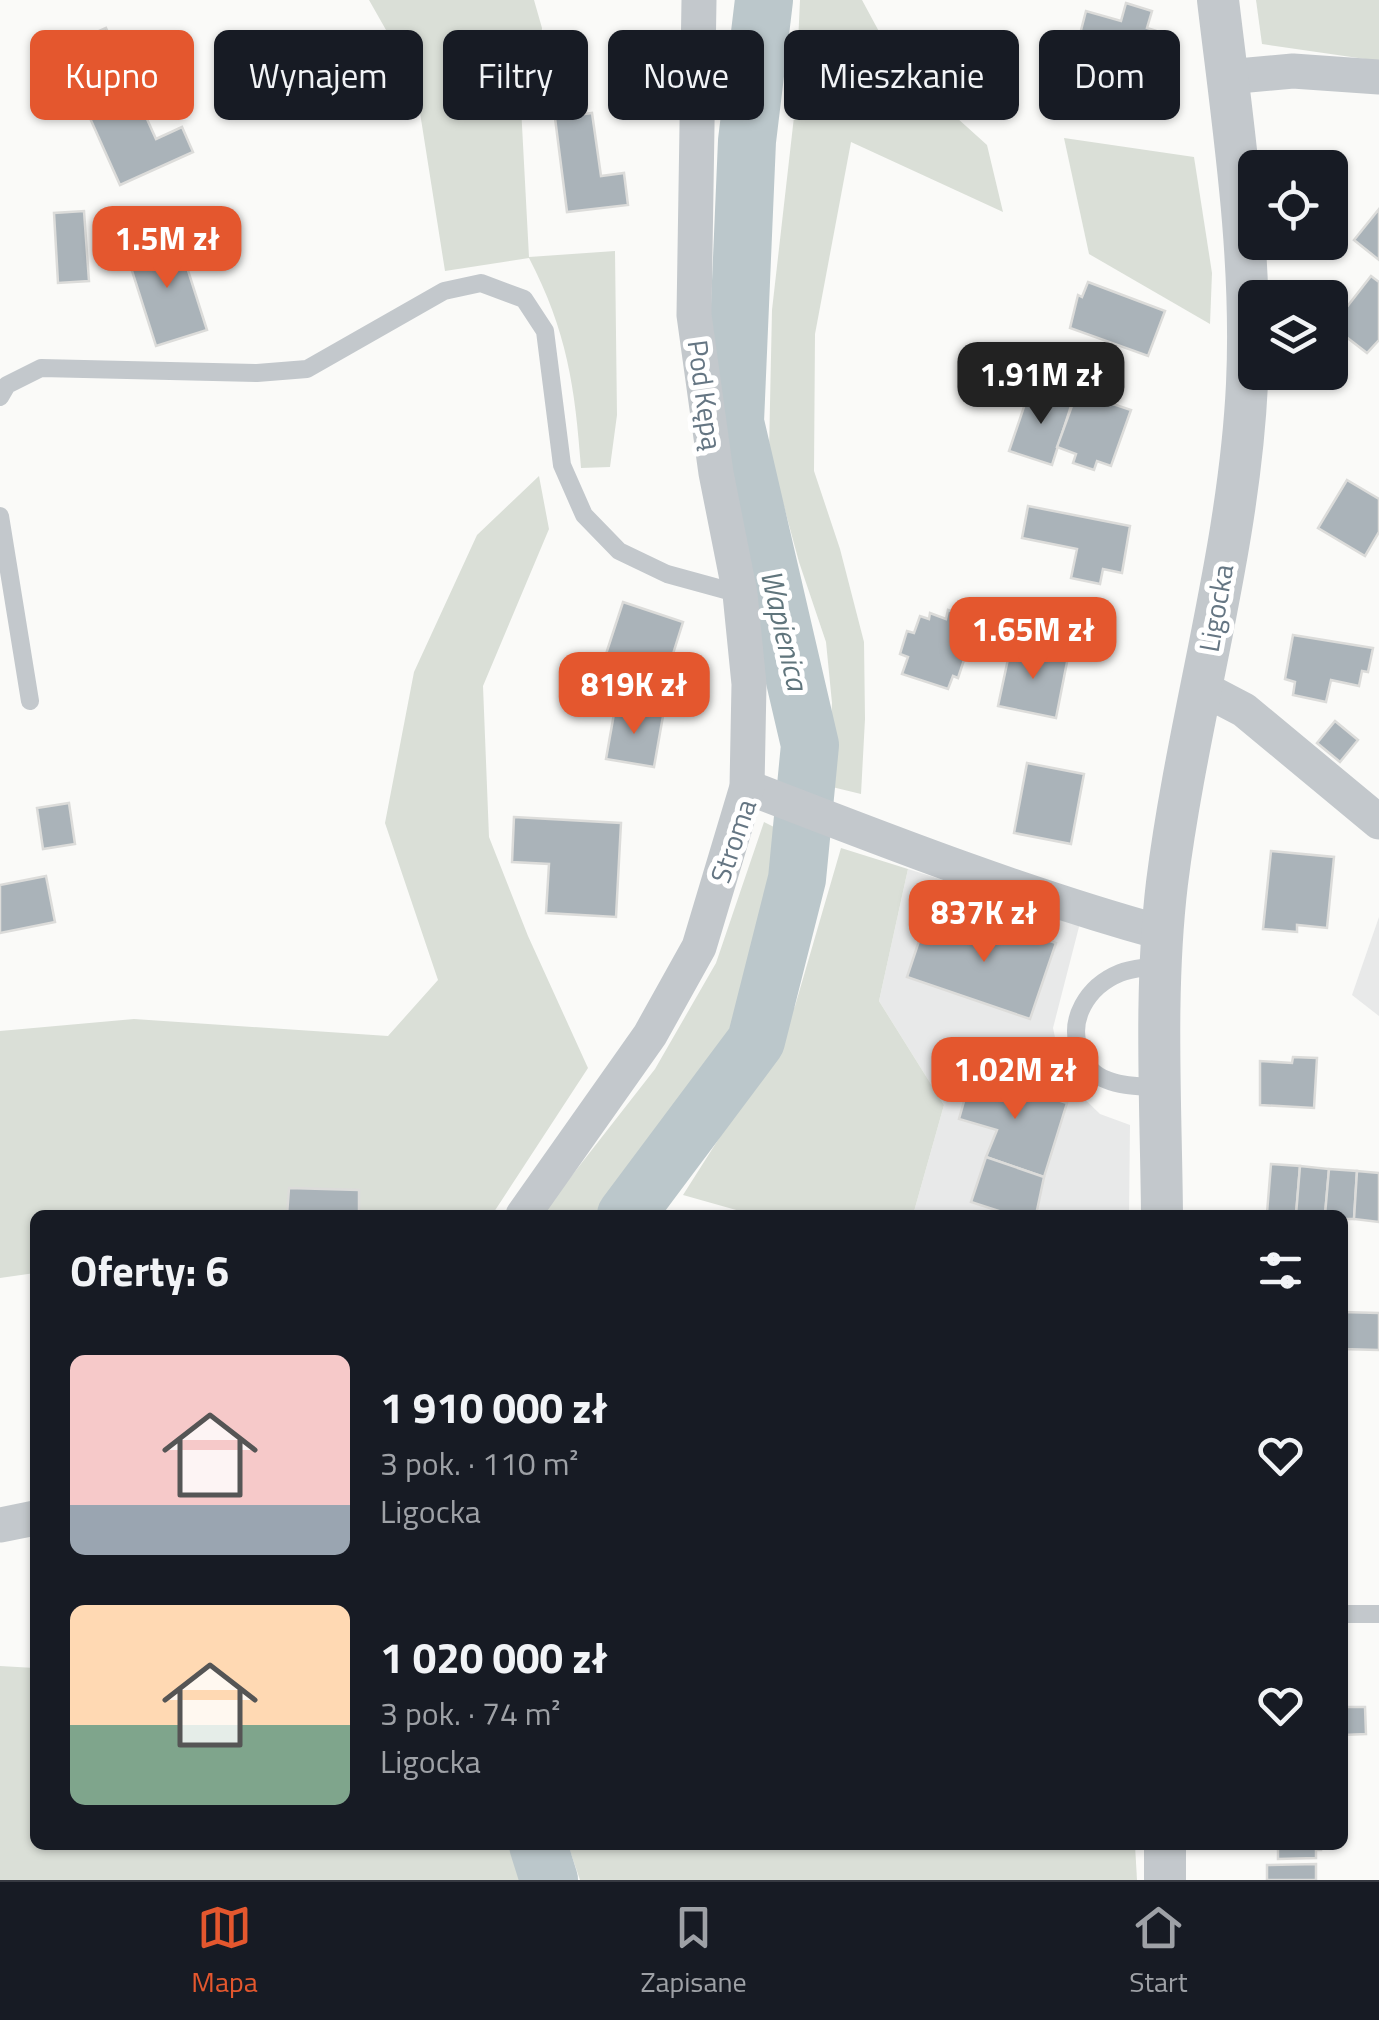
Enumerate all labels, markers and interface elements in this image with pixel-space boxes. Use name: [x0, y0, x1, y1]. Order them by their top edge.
chip: Kupno: [30, 30, 194, 120]
chip: Wynajem: [214, 30, 423, 120]
chip: Filtry: [443, 30, 588, 120]
chip: Nowe: [608, 30, 764, 120]
chip: Mieszkanie: [784, 30, 1019, 120]
chip: Dom: [1039, 30, 1180, 120]
map controls: [1238, 150, 1348, 390]
button: locate: [1238, 150, 1348, 260]
pin: 1.5M zł: [75, 206, 259, 291]
text: 1.5M zł: [114, 214, 220, 262]
button: layers: [1238, 280, 1348, 390]
street label: Pod Kępą: [677, 337, 734, 453]
pin: 1.91M zł: [938, 342, 1144, 427]
text: 1.91M zł: [979, 350, 1103, 398]
street label: Ligocka: [1187, 561, 1244, 655]
water label: Wapienica: [749, 565, 822, 696]
pin: 1.65M zł: [930, 597, 1136, 682]
text: 1.65M zł: [971, 605, 1095, 653]
pin: 819K zł: [542, 652, 726, 737]
text: 819K zł: [581, 660, 687, 708]
street label: Stroma: [698, 793, 767, 889]
pin: 837K zł: [892, 880, 1076, 965]
text: 837K zł: [931, 888, 1037, 936]
pin: 1.02M zł: [912, 1037, 1118, 1122]
text: 1.02M zł: [953, 1045, 1077, 1093]
text: Oferty: 6: [70, 1238, 229, 1302]
icon: filters: [1253, 1243, 1308, 1298]
text: 1 910 000 zł: [380, 1375, 607, 1439]
icon: home: [150, 1395, 270, 1515]
icon: heart: [1253, 1428, 1308, 1483]
text: 3 pok. · 110 m²: [380, 1439, 579, 1487]
text: Ligocka: [380, 1487, 481, 1535]
text: 1 020 000 zł: [380, 1625, 607, 1689]
icon: home: [150, 1645, 270, 1765]
icon: heart: [1253, 1678, 1308, 1733]
text: 3 pok. · 74 m²: [380, 1689, 561, 1737]
text: Ligocka: [380, 1737, 481, 1785]
tab: Mapa: [191, 1900, 258, 2003]
tab: Zapisane: [640, 1900, 747, 2003]
tab: Start: [1129, 1900, 1188, 2003]

